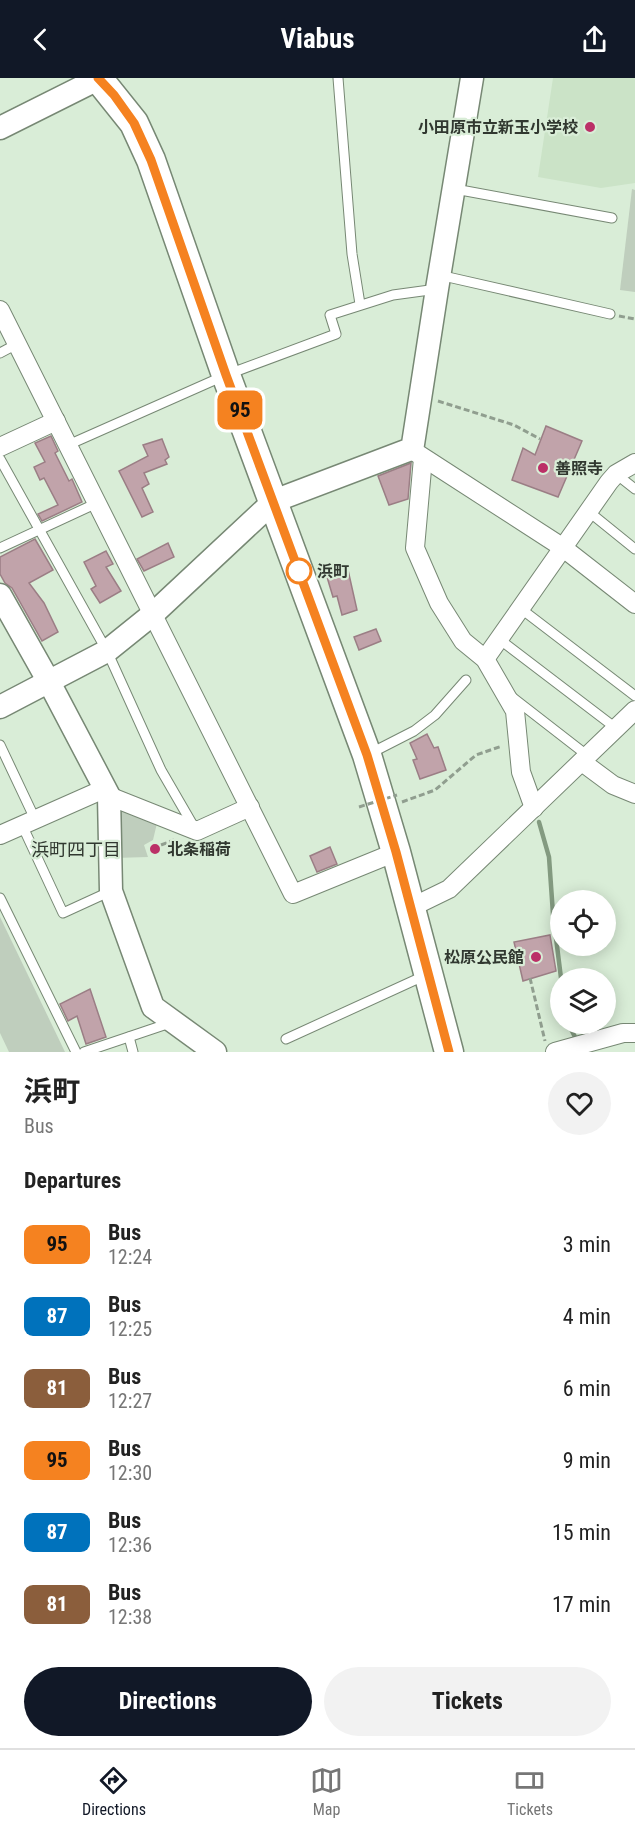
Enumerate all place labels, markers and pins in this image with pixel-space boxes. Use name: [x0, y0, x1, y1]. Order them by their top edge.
place label: 小田原市立新玉小学校: [418, 118, 578, 137]
marker: 小田原市立新玉小学校: [583, 120, 597, 134]
place label: 善照寺: [555, 459, 603, 478]
marker: 善照寺: [536, 461, 550, 475]
marker: 浜町: [286, 558, 312, 584]
place label: 浜町: [317, 562, 349, 581]
place label: 北条稲荷: [167, 840, 231, 859]
marker: 北条稲荷: [148, 842, 162, 856]
place label: 松原公民館: [444, 948, 524, 967]
marker: 松原公民館: [529, 950, 543, 964]

